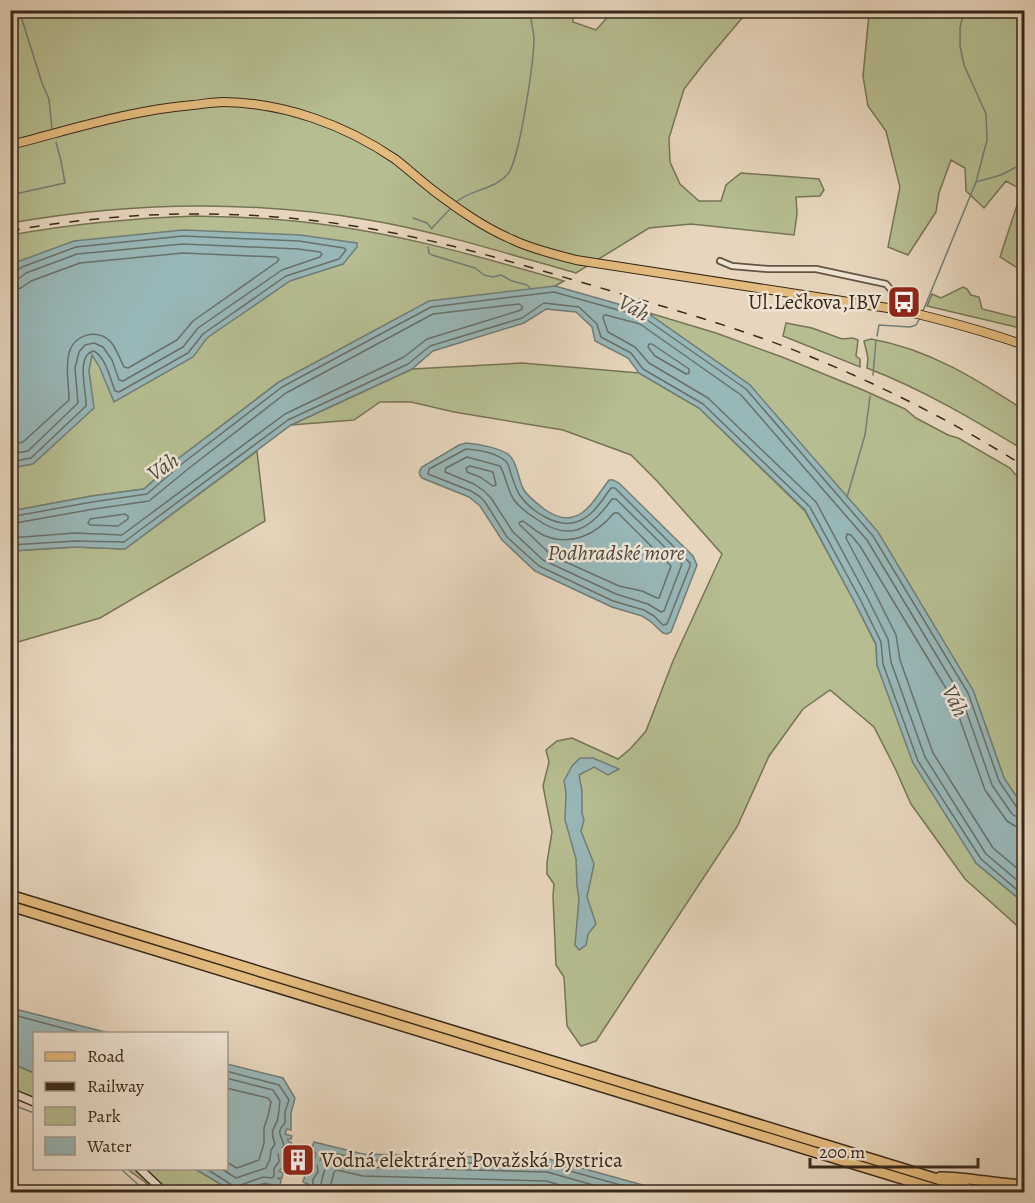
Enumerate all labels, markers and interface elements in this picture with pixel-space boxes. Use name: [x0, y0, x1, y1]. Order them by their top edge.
bus stop icon: Ul.Lečkova,IBV: [886, 284, 922, 320]
water label: Váh: [613, 287, 655, 329]
place label: Ul.Lečkova,IBV: [748, 288, 881, 316]
water label: Váh: [141, 446, 185, 488]
water label: Podhradské more: [547, 538, 685, 568]
water label: Váh: [934, 680, 976, 722]
legend: [33, 1032, 228, 1170]
text: Road: [87, 1044, 125, 1068]
text: Railway: [87, 1074, 145, 1098]
text: Park: [87, 1104, 121, 1128]
scale bar: [810, 1131, 978, 1169]
text: Water: [86, 1134, 132, 1158]
text: 200 m: [819, 1140, 865, 1164]
building icon: Vodná elektráreň Považská Bystrica: [280, 1142, 316, 1178]
place label: Vodná elektráreň Považská Bystrica: [320, 1146, 623, 1174]

